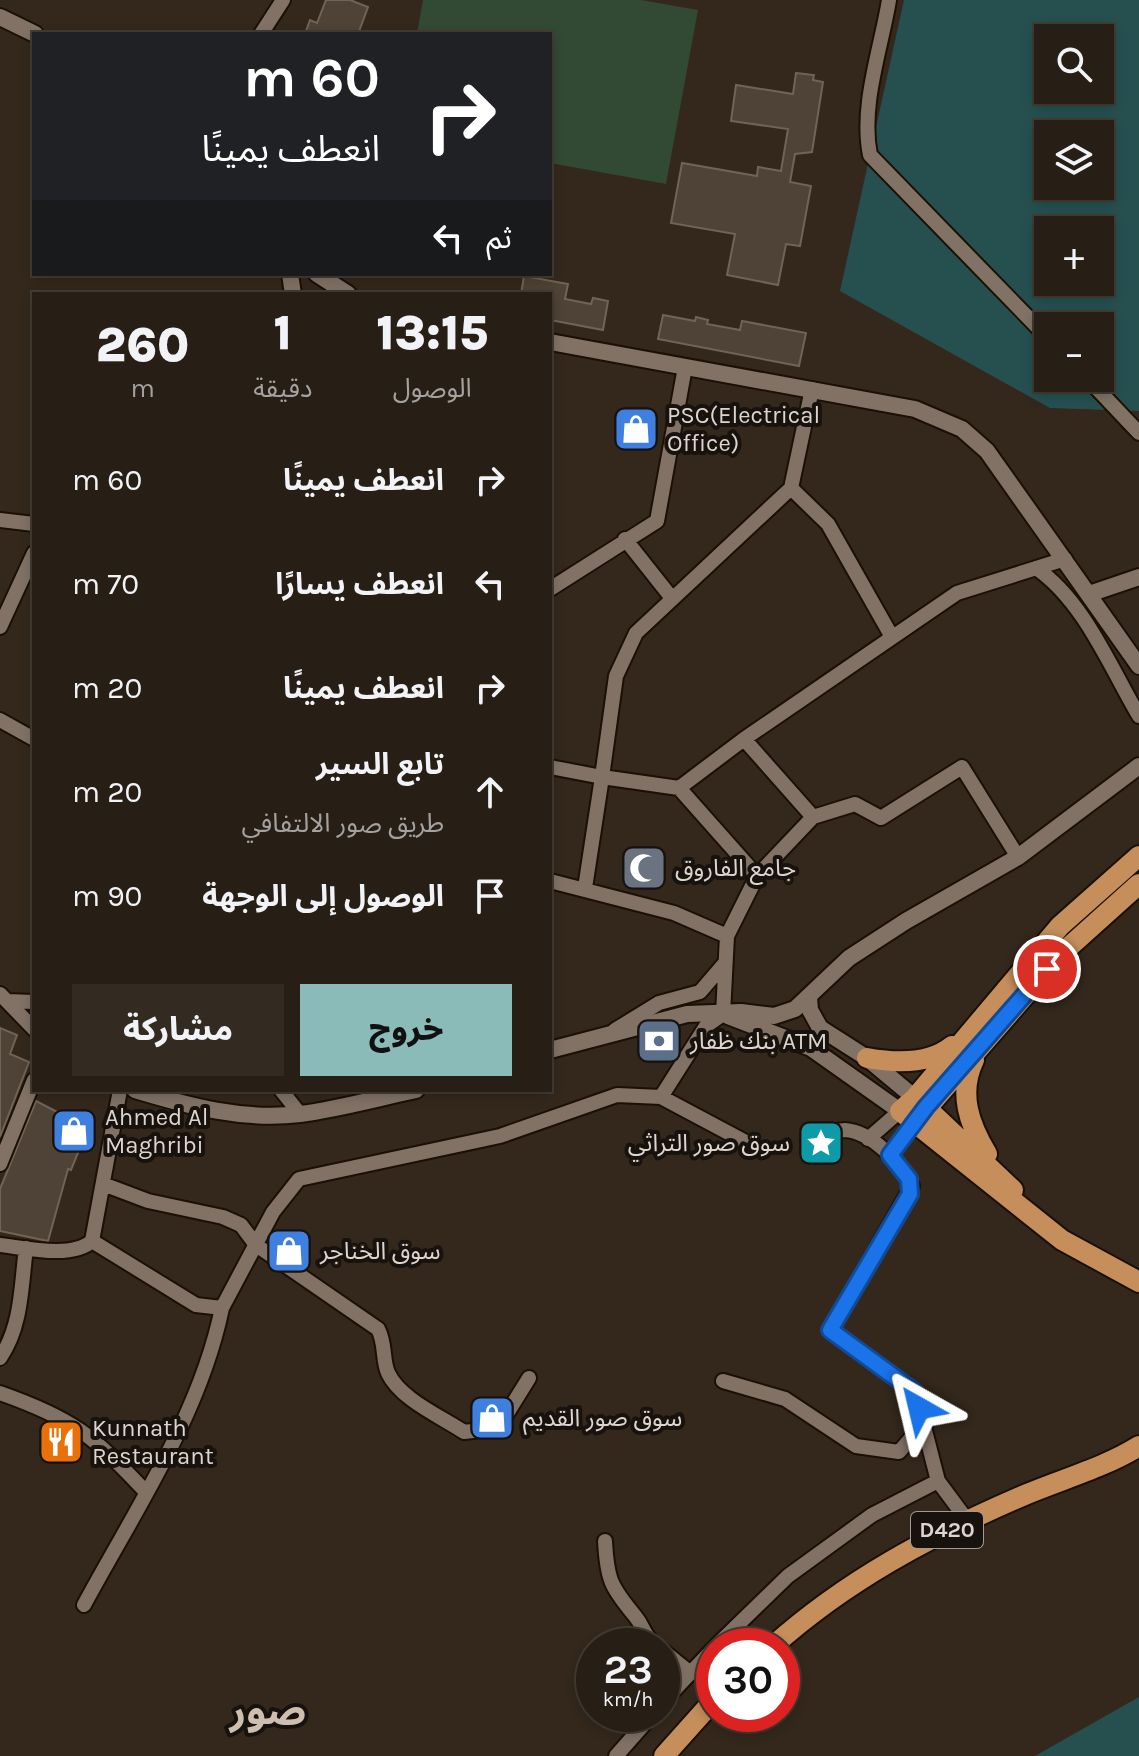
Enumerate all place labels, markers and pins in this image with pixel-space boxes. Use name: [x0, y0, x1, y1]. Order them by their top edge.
place label: PSC(Electrical Office): [667, 401, 820, 457]
shop icon: PSC(Electrical Office): [612, 405, 660, 453]
mosque icon: جامع الفاروق: [620, 844, 668, 892]
place label: جامع الفاروق: [675, 854, 796, 885]
pin: [1013, 935, 1081, 1003]
bank icon: بنك ظفار ATM: [635, 1017, 683, 1065]
place label: بنك ظفار ATM: [689, 1027, 827, 1055]
place label: Ahmed Al Maghribi: [105, 1103, 208, 1159]
shop icon: Ahmed Al Maghribi: [50, 1107, 98, 1155]
place icon: سوق صور التراثي: [797, 1119, 845, 1167]
place label: سوق صور التراثي: [628, 1129, 790, 1162]
shop icon: سوق الخناجر: [265, 1227, 313, 1275]
place label: سوق الخناجر: [319, 1237, 441, 1265]
shop icon: سوق صور القديم: [468, 1394, 516, 1442]
place label: سوق صور القديم: [523, 1404, 682, 1435]
place label: Kunnath Restaurant: [92, 1414, 214, 1470]
restaurant icon: Kunnath Restaurant: [37, 1418, 85, 1466]

